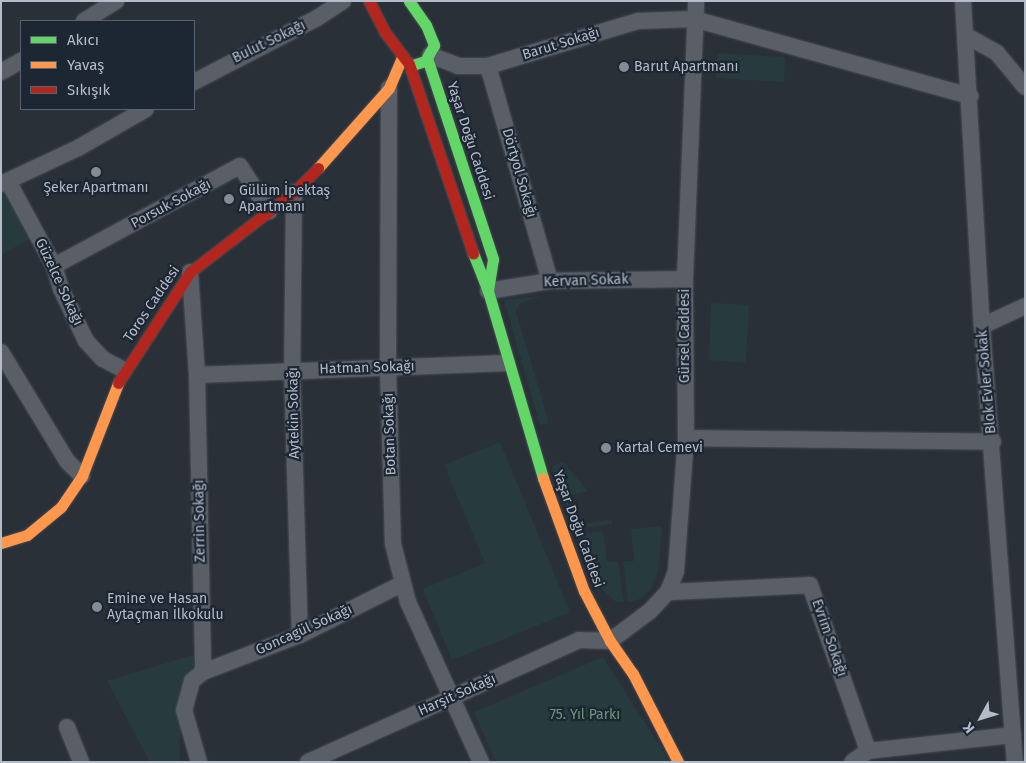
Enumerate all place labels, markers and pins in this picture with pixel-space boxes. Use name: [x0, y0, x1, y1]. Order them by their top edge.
place label: Barut Apartmanı: [634, 59, 738, 75]
marker: Barut Apartmanı: [618, 61, 630, 73]
marker: Şeker Apartmanı: [90, 166, 102, 178]
place label: Şeker Apartmanı: [43, 180, 149, 196]
place label: Gülüm İpektaş Apartmanı: [239, 183, 330, 216]
marker: Gülüm İpektaş Apartmanı: [223, 193, 235, 205]
place label: Kartal Cemevi: [616, 440, 703, 456]
marker: Kartal Cemevi: [600, 442, 612, 454]
place label: Emine ve Hasan Aytaçman İlkokulu: [107, 591, 224, 624]
marker: Emine ve Hasan Aytaçman İlkokulu: [91, 601, 103, 613]

